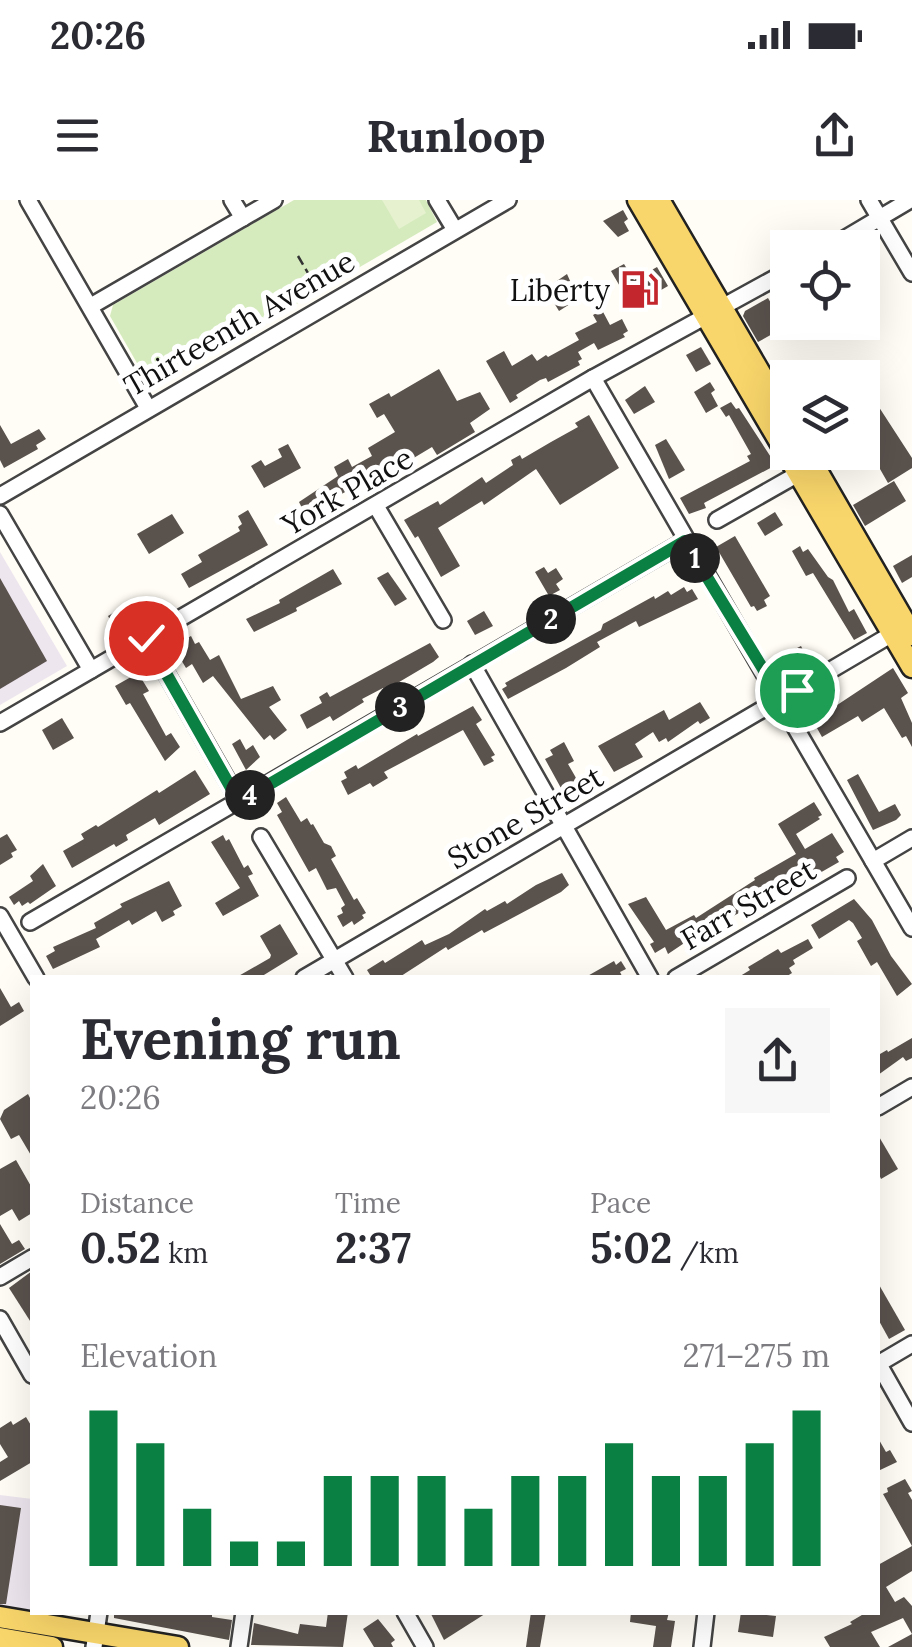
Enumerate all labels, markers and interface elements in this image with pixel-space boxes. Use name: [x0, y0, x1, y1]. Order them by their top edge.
text: 20:26: [50, 11, 146, 59]
text: Runloop: [366, 107, 546, 164]
icon: menu: [50, 108, 105, 163]
icon: share: [807, 108, 862, 163]
map controls: [770, 230, 880, 470]
button: locate: [770, 230, 880, 340]
street label: Thirteenth Avenue: [117, 242, 361, 404]
fuel station icon: Liberty: [619, 269, 661, 311]
place label: Liberty: [510, 271, 610, 310]
button: layers: [770, 360, 880, 470]
street label: York Place: [274, 438, 419, 544]
pin: 1: [670, 533, 720, 583]
text: 1: [689, 540, 701, 576]
pin: 2: [526, 594, 576, 644]
pin: [104, 596, 189, 681]
text: 2: [544, 601, 558, 637]
icon: check: [119, 611, 174, 666]
pin: [755, 648, 840, 733]
icon: arrive: [770, 663, 825, 718]
pin: 3: [375, 682, 425, 732]
text: 3: [392, 689, 408, 725]
street label: Stone Street: [440, 757, 610, 877]
pin: 4: [225, 770, 275, 820]
text: 4: [242, 777, 258, 813]
street label: Farr Street: [674, 850, 823, 958]
text: Evening run: [80, 1004, 401, 1074]
button: share: [725, 1008, 830, 1113]
text: 20:26: [80, 1077, 161, 1118]
text: Distance: [80, 1185, 194, 1221]
text: Time: [335, 1185, 401, 1221]
text: Pace: [590, 1185, 651, 1221]
text: 0.52: [80, 1221, 161, 1275]
text: 2:37: [335, 1221, 411, 1275]
text: 5:02: [590, 1221, 672, 1275]
text: km: [161, 1235, 208, 1271]
text: /km: [672, 1235, 739, 1271]
text: Elevation: [80, 1335, 217, 1376]
text: 271–275 m: [683, 1335, 830, 1376]

